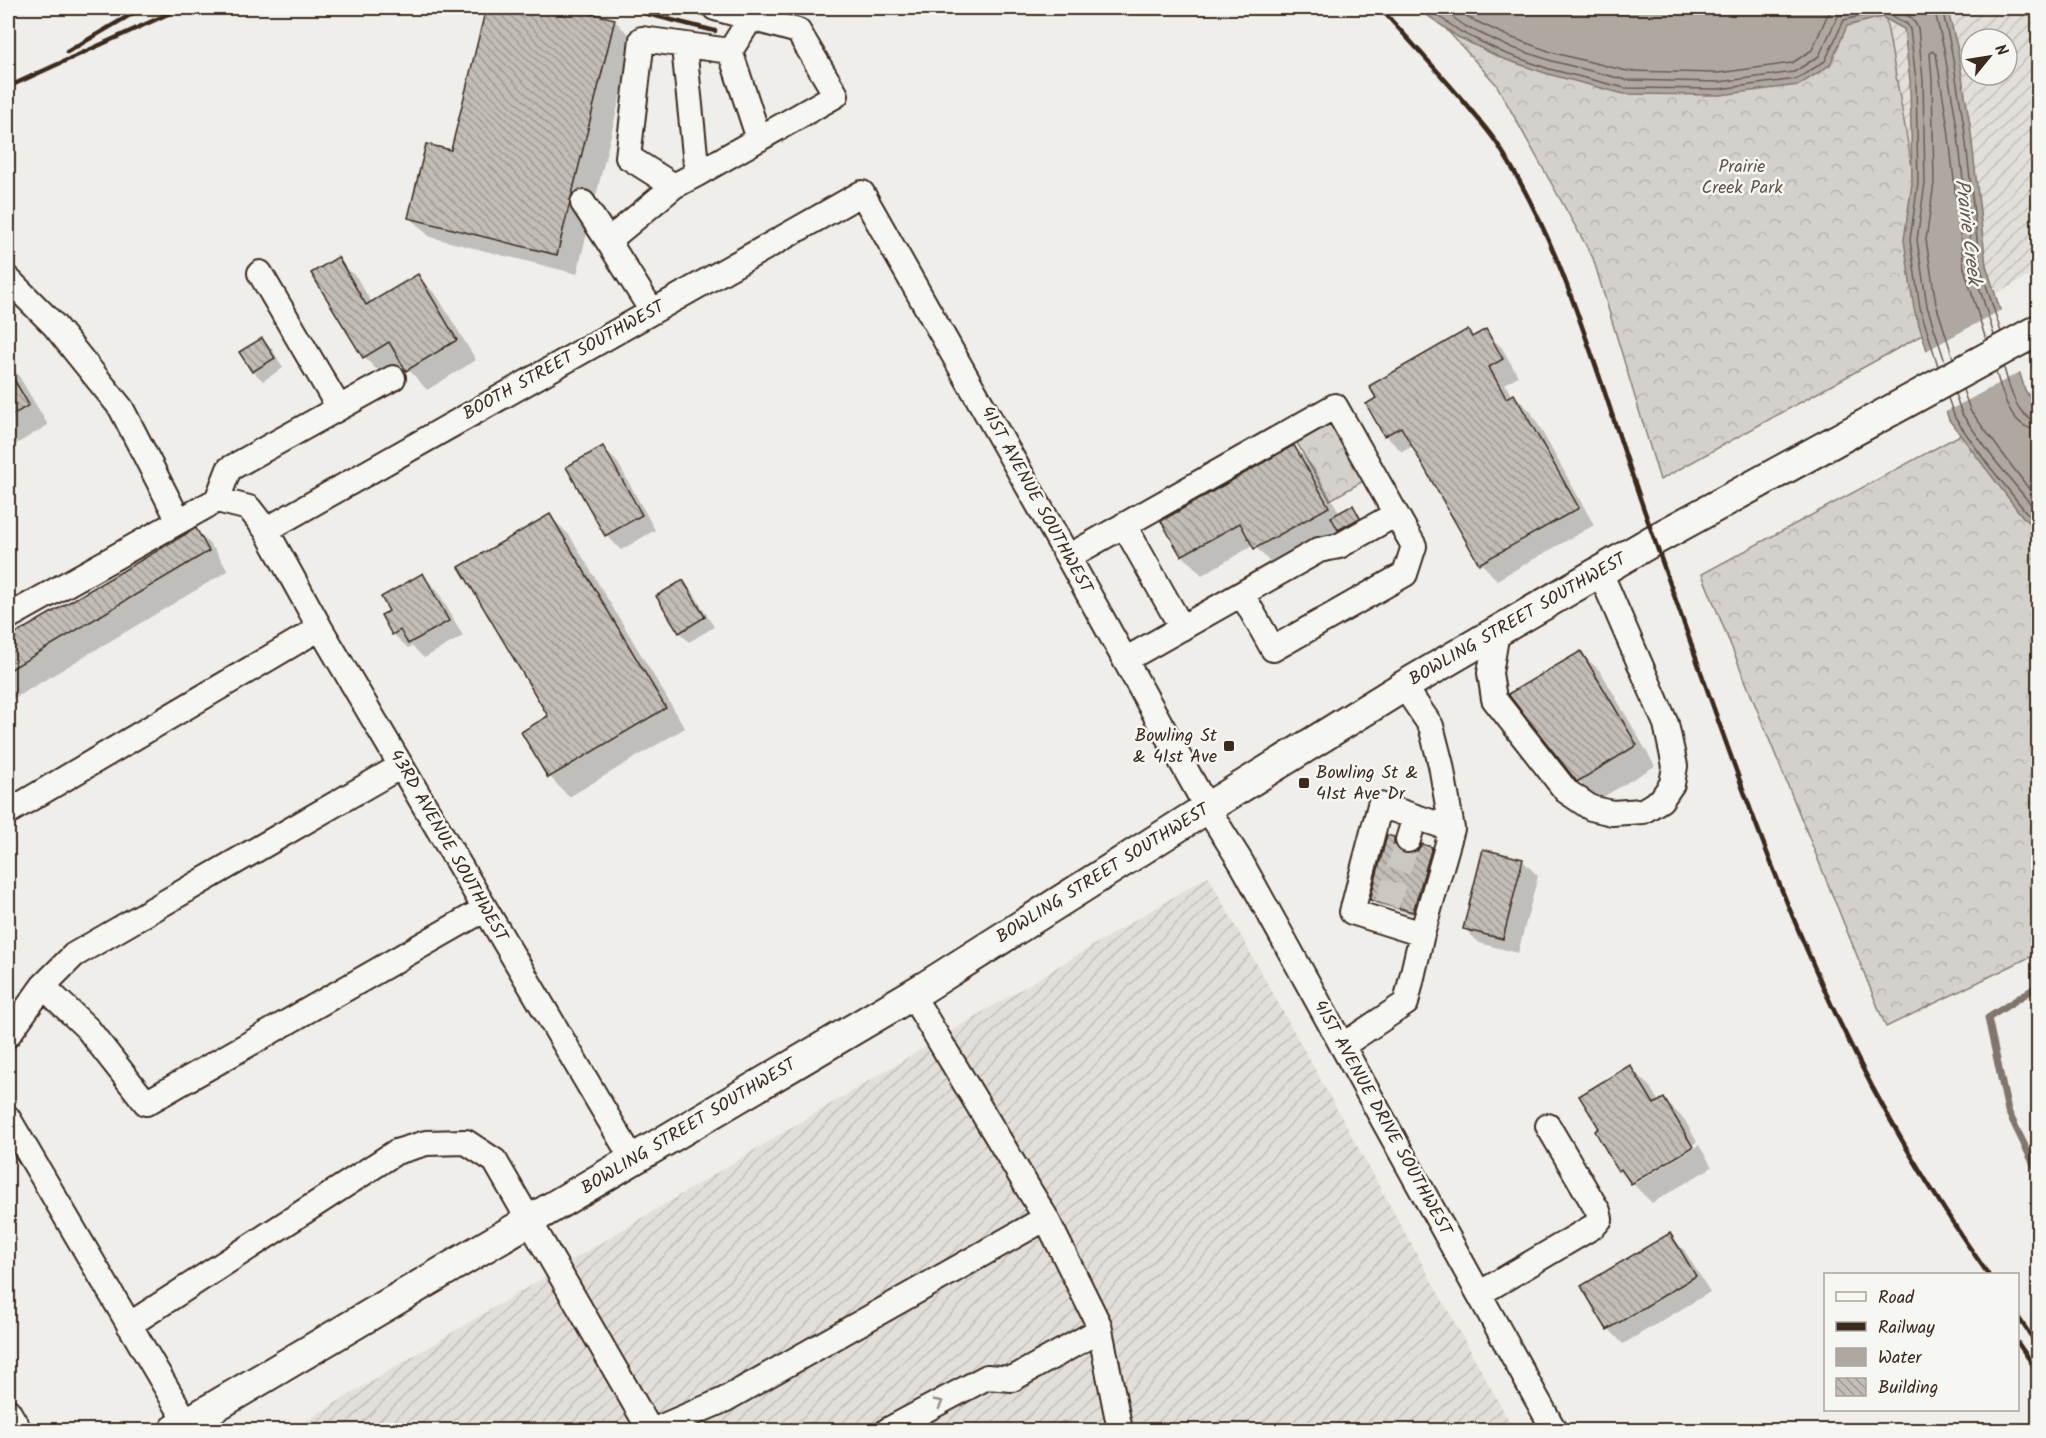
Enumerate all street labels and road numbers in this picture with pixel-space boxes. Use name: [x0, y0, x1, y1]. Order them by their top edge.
street label: BOOTH STREET SOUTHWEST: [458, 293, 671, 429]
street label: 41ST AVENUE SOUTHWEST: [972, 401, 1100, 600]
street label: BOWLING STREET SOUTHWEST: [1404, 545, 1633, 694]
street label: 43RD AVENUE SOUTHWEST: [381, 744, 516, 949]
street label: BOWLING STREET SOUTHWEST: [991, 796, 1217, 952]
street label: 41ST AVENUE DRIVE SOUTHWEST: [1305, 995, 1460, 1242]
street label: BOWLING STREET SOUTHWEST: [576, 1050, 803, 1203]

